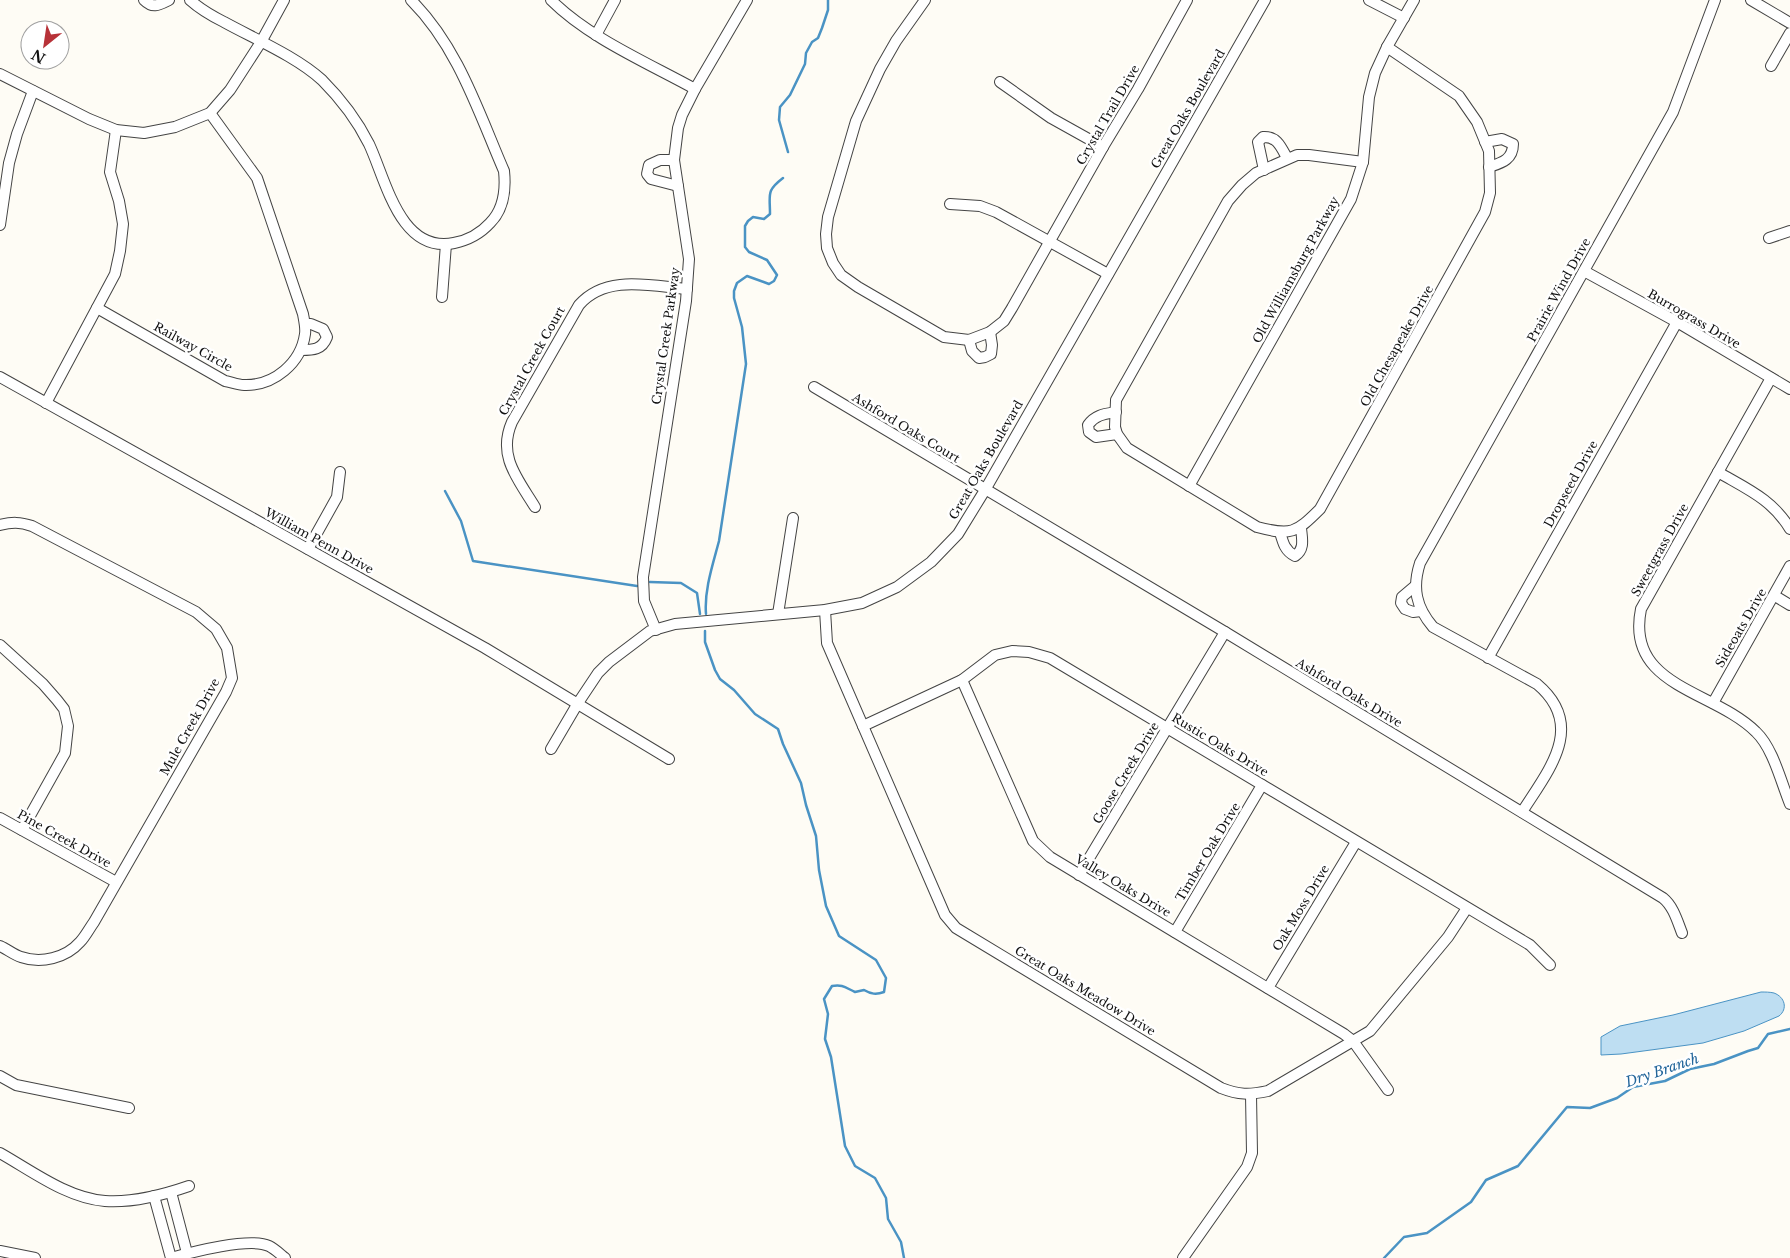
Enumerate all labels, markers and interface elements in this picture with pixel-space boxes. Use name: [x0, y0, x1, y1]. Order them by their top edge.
north arrow: [20, 20, 70, 70]
text: N: [28, 45, 49, 67]
street label: Great Oaks Boulevard: [1147, 47, 1228, 171]
street label: Crystal Trail Drive: [1073, 62, 1142, 168]
street label: Old Williamsburg Parkway: [1249, 194, 1342, 346]
street label: Prairie Wind Drive: [1524, 235, 1593, 344]
street label: Crystal Creek Parkway: [648, 266, 683, 406]
street label: Old Chesapeake Drive: [1357, 282, 1436, 409]
street label: Burrograss Drive: [1645, 286, 1743, 351]
street label: Crystal Creek Court: [495, 303, 568, 418]
street label: Railway Circle: [151, 319, 235, 374]
street label: Ashford Oaks Court: [849, 389, 963, 466]
street label: Great Oaks Boulevard: [945, 398, 1026, 522]
street label: Dropseed Drive: [1540, 437, 1601, 530]
street label: Sweetgrass Drive: [1628, 501, 1691, 599]
street label: William Penn Drive: [261, 504, 376, 577]
street label: Sideoats Drive: [1712, 585, 1769, 670]
street label: Ashford Oaks Drive: [1293, 654, 1405, 730]
street label: Mule Creek Drive: [157, 675, 223, 778]
street label: Rustic Oaks Drive: [1169, 710, 1271, 779]
street label: Goose Creek Drive: [1089, 719, 1162, 826]
street label: Timber Oak Drive: [1172, 799, 1243, 904]
street label: Pine Creek Drive: [15, 807, 114, 871]
street label: Valley Oaks Drive: [1072, 851, 1174, 920]
street label: Oak Moss Drive: [1269, 862, 1332, 954]
street label: Great Oaks Meadow Drive: [1012, 943, 1158, 1039]
water label: Dry Branch: [1622, 1049, 1701, 1091]

